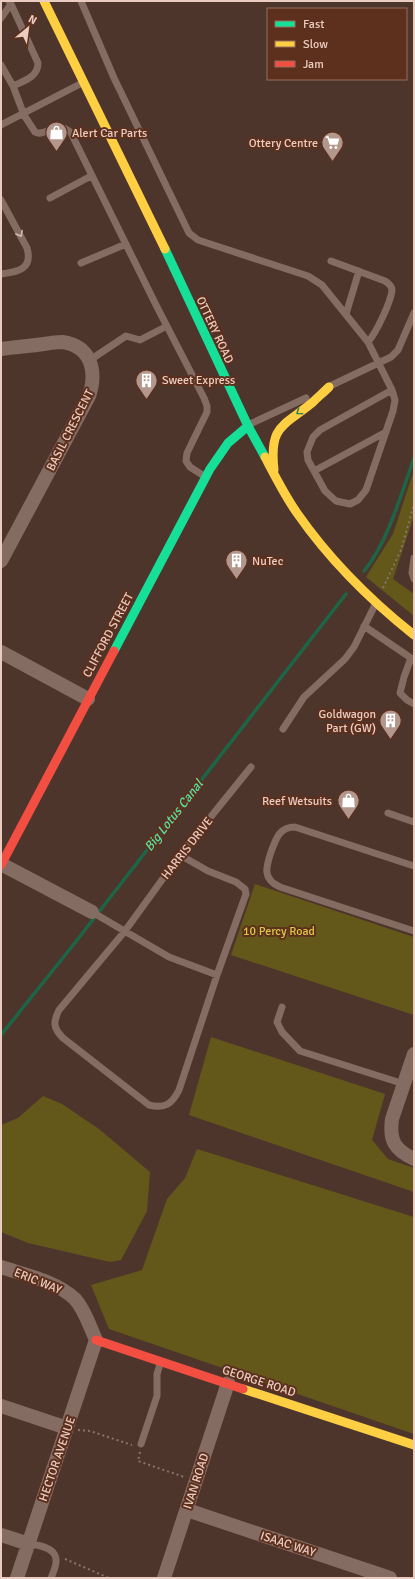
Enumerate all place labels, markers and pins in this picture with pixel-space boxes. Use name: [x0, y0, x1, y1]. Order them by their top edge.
shop icon: Alert Car Parts: [44, 120, 70, 153]
place label: Alert Car Parts: [72, 126, 147, 141]
supermarket icon: Ottery Centre: [320, 130, 346, 163]
place label: Ottery Centre: [249, 136, 318, 151]
building icon: Sweet Express: [133, 367, 159, 400]
place label: Sweet Express: [162, 373, 235, 388]
building icon: NuTec: [223, 548, 249, 581]
place label: NuTec: [252, 554, 284, 569]
place label: Goldwagon Part (GW): [319, 707, 376, 736]
building icon: Goldwagon Part (GW): [378, 708, 404, 741]
shop icon: Reef Wetsuits: [335, 788, 361, 821]
place label: Reef Wetsuits: [262, 794, 332, 809]

